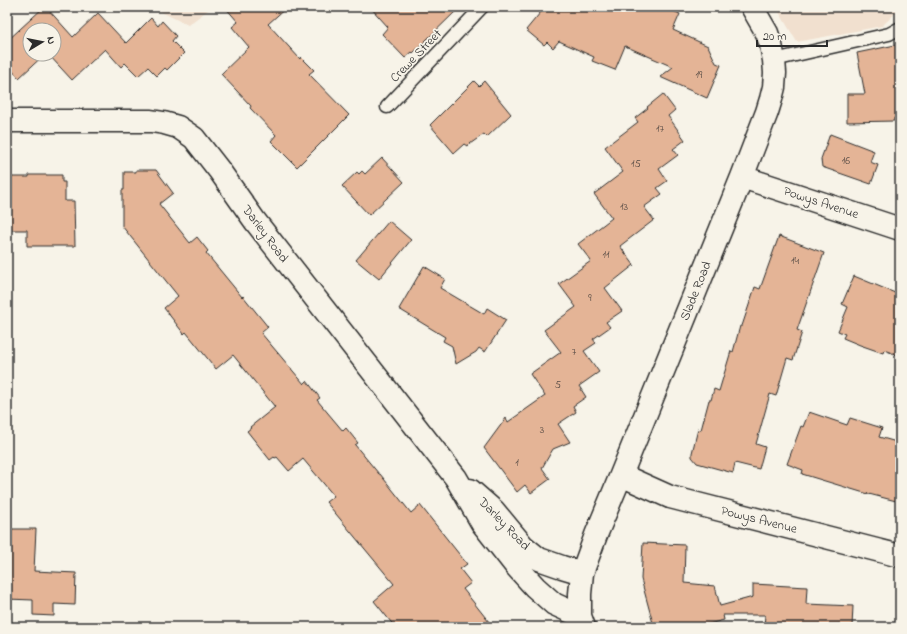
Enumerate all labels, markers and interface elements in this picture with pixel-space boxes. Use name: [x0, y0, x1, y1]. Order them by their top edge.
north arrow: [22, 22, 62, 62]
scale bar: [757, 22, 827, 48]
street label: Crewe Street: [386, 25, 447, 87]
text: 20 m: [763, 28, 786, 46]
text: N: [42, 35, 59, 45]
house number: 19: [696, 67, 703, 83]
house number: 17: [656, 121, 664, 137]
house number: 16: [842, 153, 850, 169]
house number: 15: [631, 156, 641, 172]
street label: Powys Avenue: [781, 182, 861, 225]
house number: 13: [620, 199, 628, 215]
street label: Darley Road: [236, 201, 293, 268]
house number: 11: [603, 247, 610, 263]
house number: 14: [791, 253, 799, 269]
street label: Slade Road: [676, 258, 717, 323]
house number: 9: [588, 290, 592, 306]
house number: 7: [572, 344, 577, 360]
house number: 5: [555, 377, 561, 393]
house number: 3: [540, 422, 545, 438]
house number: 1: [515, 455, 519, 471]
street label: Darley Road: [472, 492, 535, 556]
street label: Powys Avenue: [719, 501, 799, 540]

